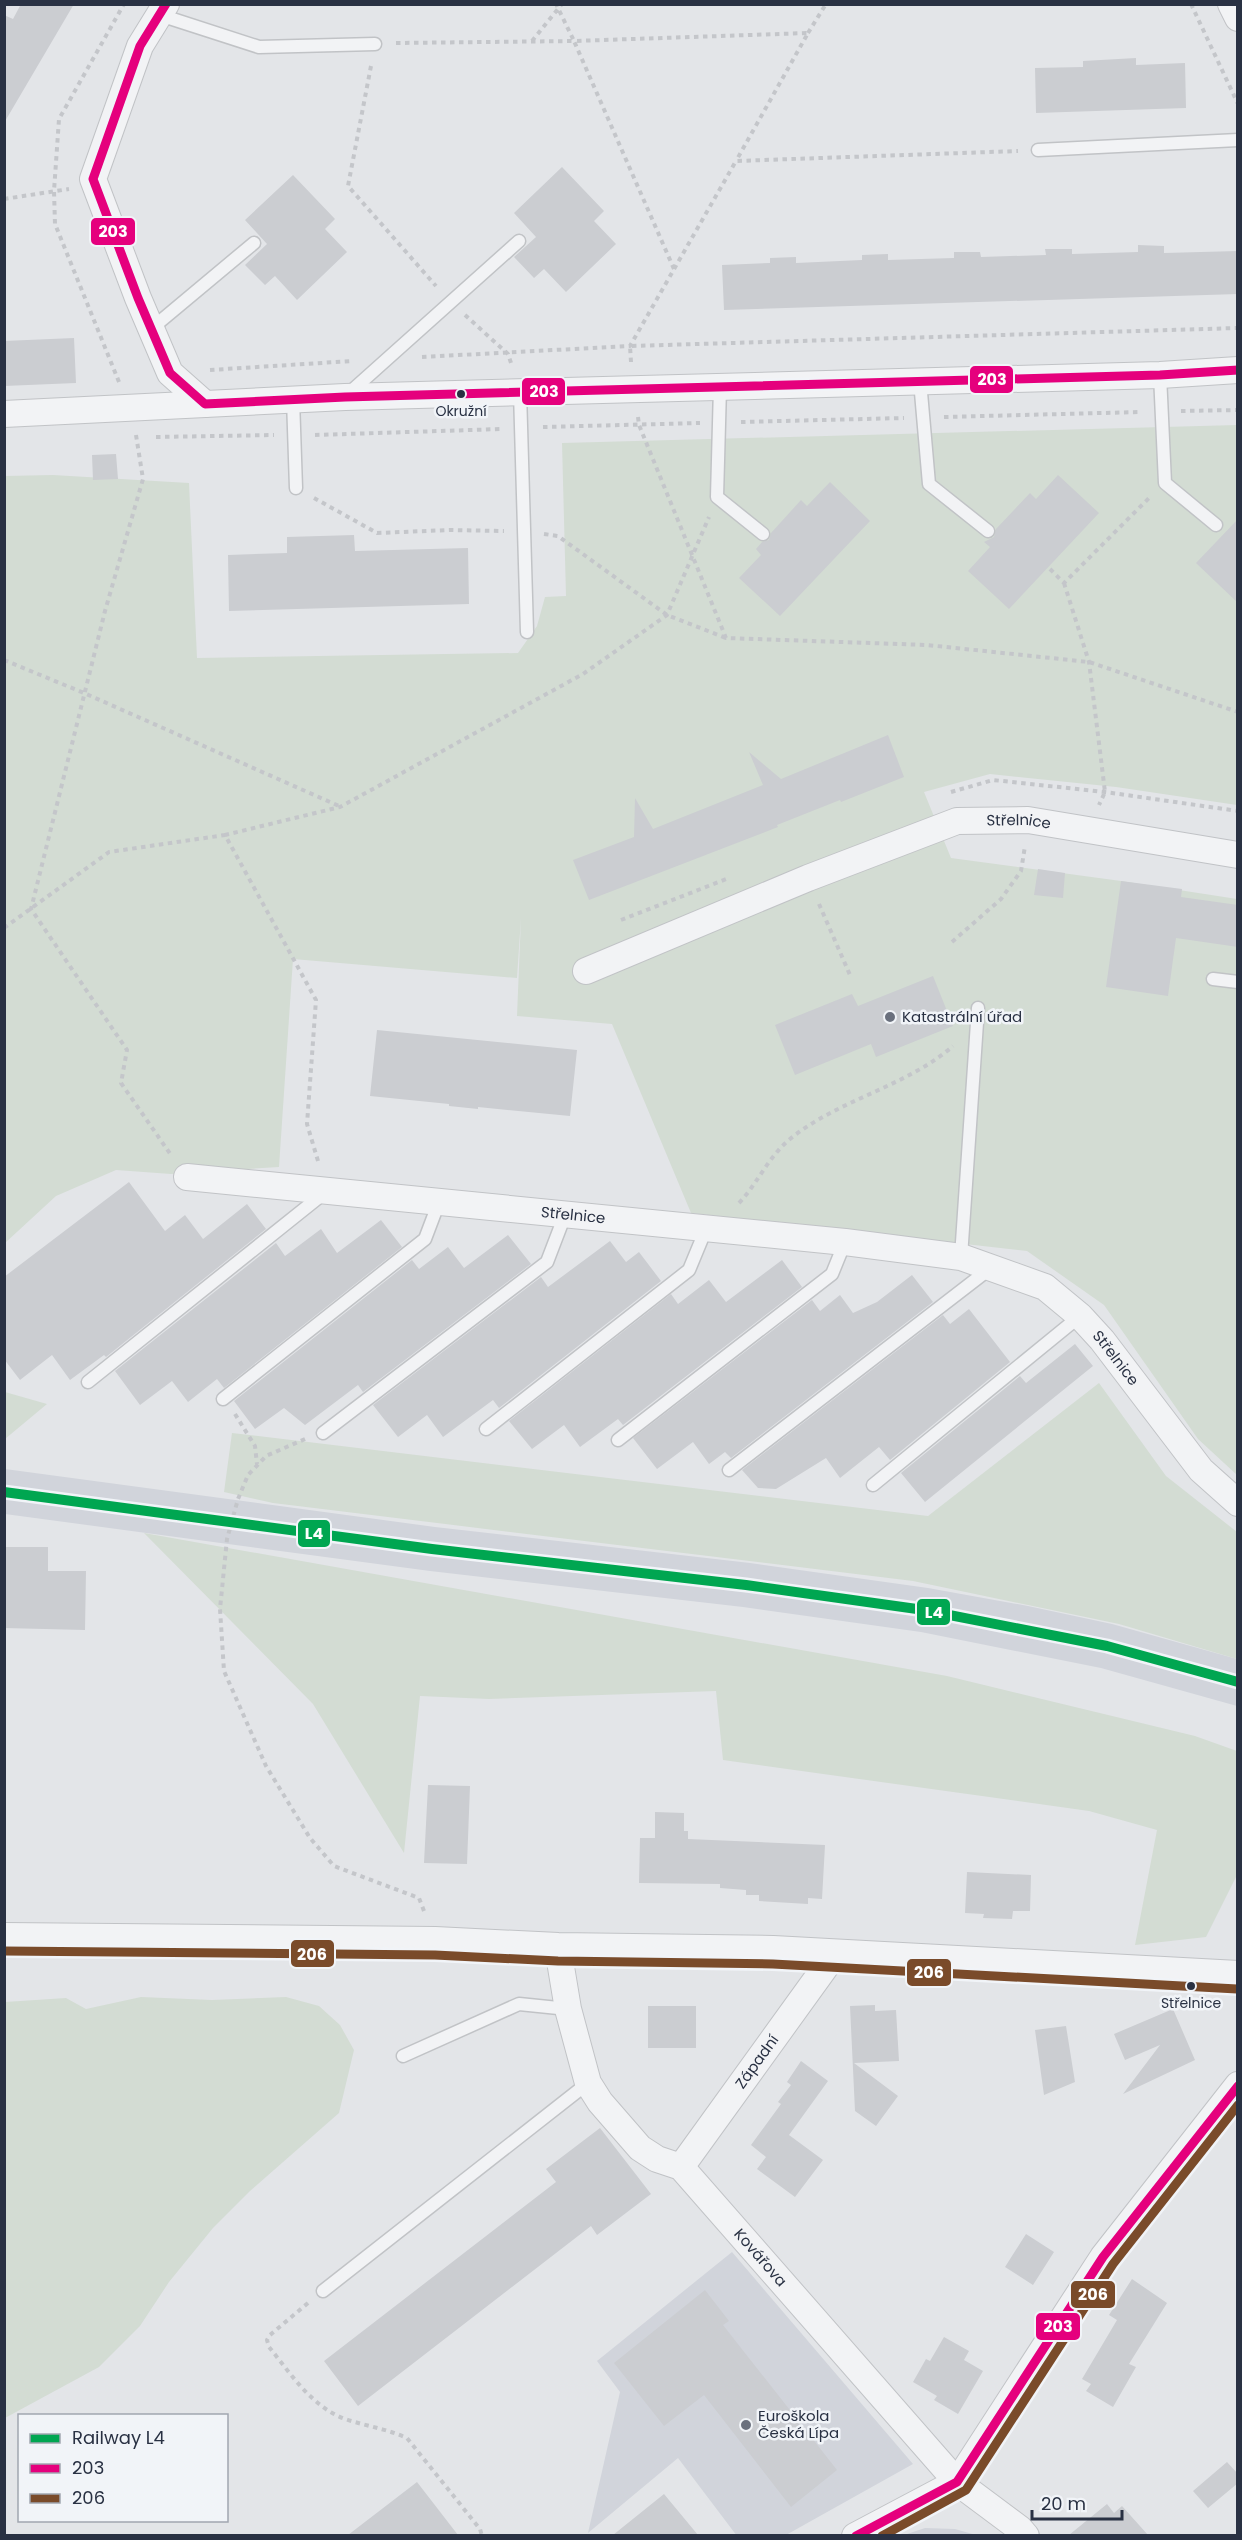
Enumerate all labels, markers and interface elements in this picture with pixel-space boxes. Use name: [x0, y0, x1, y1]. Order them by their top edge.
line badge: 203: [90, 217, 136, 246]
text: 203: [98, 220, 128, 243]
line badge: 203: [969, 365, 1014, 394]
text: 203: [977, 368, 1007, 391]
line badge: 203: [521, 377, 566, 406]
text: 203: [529, 380, 559, 403]
marker: Okružní: [455, 388, 467, 400]
place label: Okružní: [435, 401, 487, 421]
street label: Střelnice: [986, 809, 1053, 834]
place label: Katastrální úřad: [902, 1006, 1022, 1027]
marker: Katastrální úřad: [883, 1010, 897, 1024]
street label: Střelnice: [540, 1201, 606, 1228]
street label: Střelnice: [1088, 1325, 1144, 1390]
line badge: L4: [297, 1519, 331, 1548]
text: L4: [305, 1522, 323, 1545]
line badge: L4: [916, 1598, 951, 1626]
text: L4: [925, 1601, 943, 1624]
line badge: 206: [290, 1939, 335, 1968]
text: 206: [297, 1943, 327, 1966]
line badge: 206: [906, 1958, 952, 1987]
text: 206: [914, 1961, 944, 1984]
marker: Střelnice: [1185, 1980, 1197, 1992]
place label: Střelnice: [1161, 1993, 1221, 2013]
street label: Západní: [730, 2030, 784, 2093]
street label: Kovářova: [730, 2224, 792, 2291]
line badge: 206: [1070, 2280, 1116, 2309]
text: 206: [1078, 2283, 1108, 2306]
line badge: 203: [1035, 2312, 1081, 2341]
text: 203: [1043, 2315, 1073, 2338]
place label: Euroškola Česká Lípa: [758, 2405, 839, 2443]
legend: [18, 2414, 228, 2522]
marker: Euroškola Česká Lípa: [739, 2418, 753, 2432]
text: Railway L4: [72, 2425, 165, 2450]
text: 203: [72, 2455, 104, 2480]
scale bar: [1032, 2483, 1122, 2521]
text: 206: [72, 2485, 105, 2510]
text: 20 m: [1041, 2491, 1086, 2516]

